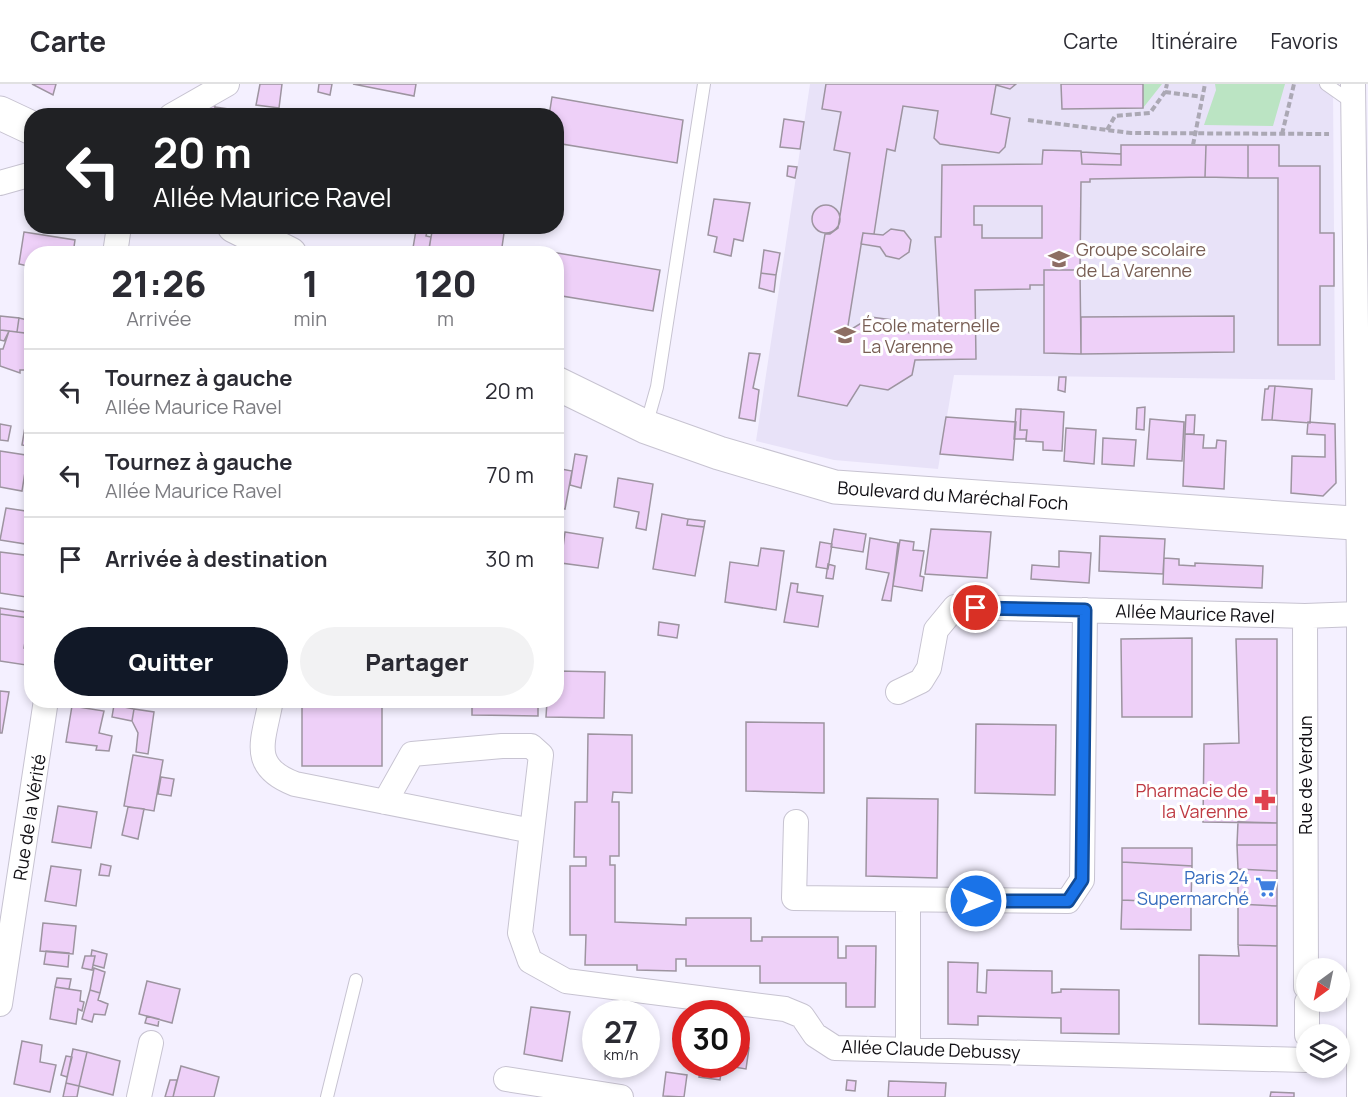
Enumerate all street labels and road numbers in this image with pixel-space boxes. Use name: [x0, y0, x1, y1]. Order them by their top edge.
street label: Boulevard du Maréchal Foch: [837, 475, 1069, 515]
street label: Allée Maurice Ravel: [1115, 598, 1275, 628]
street label: Rue de Verdun: [1293, 715, 1317, 835]
street label: Rue de la Vérité: [7, 752, 51, 882]
street label: Allée Claude Debussy: [841, 1034, 1021, 1064]

